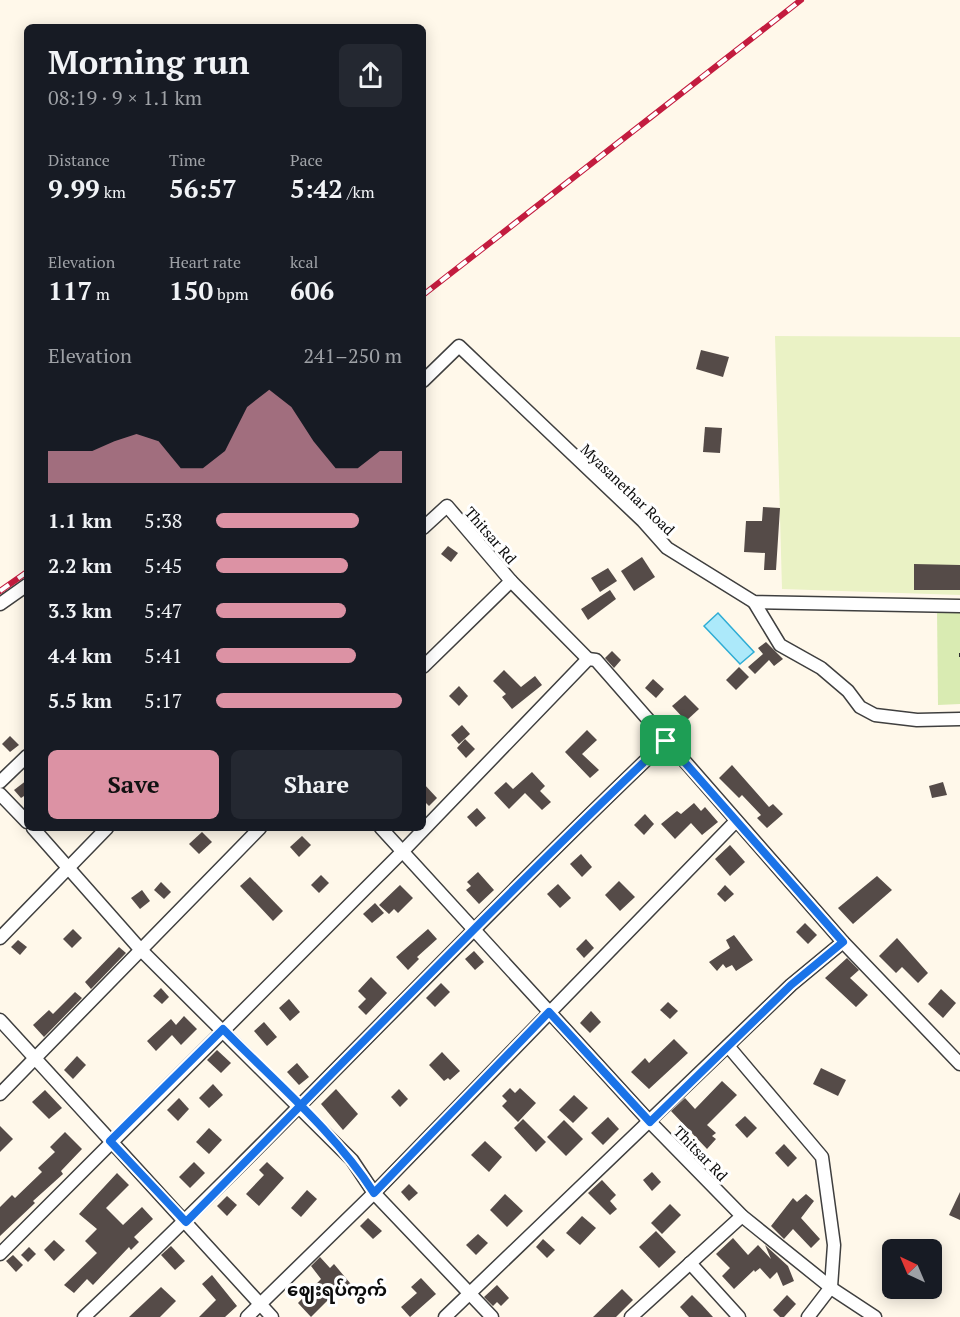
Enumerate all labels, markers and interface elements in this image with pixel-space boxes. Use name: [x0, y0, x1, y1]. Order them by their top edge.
text: Morning run: [48, 40, 250, 83]
button: share: [339, 44, 402, 107]
text: 08:19 · 9 × 1.1 km: [48, 84, 202, 111]
text: Distance: [48, 149, 110, 171]
text: Time: [169, 149, 206, 171]
text: Pace: [290, 149, 323, 171]
text: 9.99: [48, 171, 100, 205]
text: 56:57: [169, 171, 237, 205]
text: 5:42: [290, 171, 343, 205]
text: km: [100, 181, 126, 203]
text: /km: [343, 181, 374, 203]
text: Elevation: [48, 251, 115, 273]
text: Heart rate: [169, 251, 241, 273]
text: kcal: [290, 251, 318, 273]
text: 117: [48, 273, 92, 307]
text: 150: [169, 273, 213, 307]
text: 606: [290, 273, 334, 307]
text: m: [92, 283, 110, 305]
text: bpm: [213, 283, 249, 305]
text: Elevation: [48, 342, 132, 369]
text: 241–250 m: [303, 342, 402, 369]
street label: Myasanethar Road: [577, 439, 679, 539]
street label: Thitsar Rd: [461, 502, 521, 568]
text: 1.1 km: [48, 507, 112, 534]
text: 5:38: [144, 507, 183, 534]
text: 2.2 km: [48, 552, 112, 579]
text: 5:45: [144, 552, 183, 579]
text: 3.3 km: [48, 597, 112, 624]
text: 5:47: [144, 597, 183, 624]
text: 4.4 km: [48, 642, 112, 669]
text: 5:41: [144, 642, 183, 669]
text: 5.5 km: [48, 687, 112, 714]
text: 5:17: [144, 687, 183, 714]
pin: [640, 715, 691, 766]
icon: arrive: [649, 724, 682, 757]
button: Save: [48, 750, 219, 819]
button: Share: [231, 750, 402, 819]
street label: Thitsar Rd: [670, 1121, 732, 1185]
north arrow: [882, 1239, 942, 1299]
map controls: [882, 1239, 942, 1299]
district label: ဈေးရပ်ကွက်: [287, 1277, 387, 1304]

